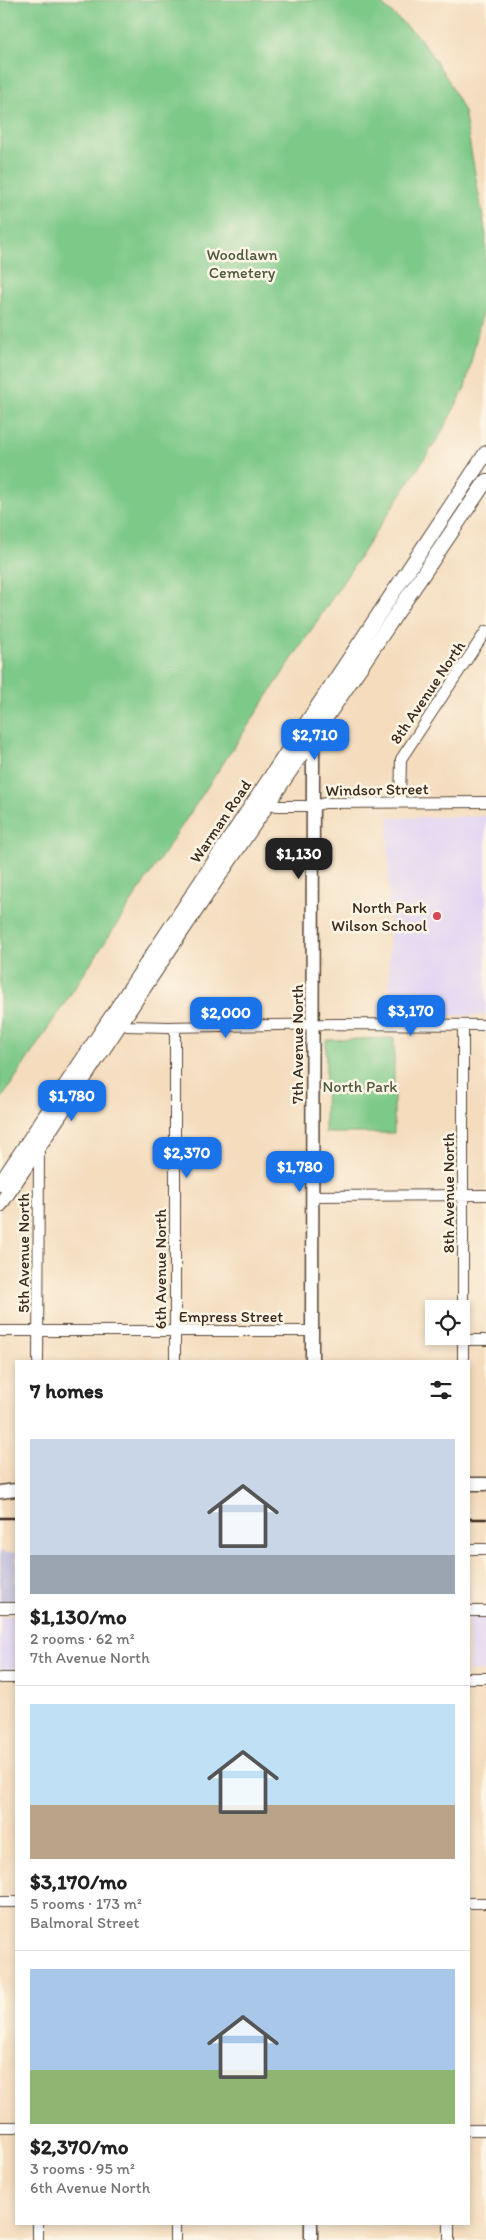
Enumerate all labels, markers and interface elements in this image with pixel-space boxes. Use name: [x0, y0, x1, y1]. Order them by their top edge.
park label: Woodlawn Cemetery: [206, 245, 278, 282]
street label: 8th Avenue North: [386, 637, 469, 748]
pin: $2,710: [274, 718, 356, 761]
text: $2,710: [292, 725, 338, 744]
street label: Warman Road: [186, 776, 255, 866]
street label: Windsor Street: [325, 779, 429, 800]
pin: $1,130: [258, 838, 340, 880]
text: $1,130: [276, 844, 322, 863]
place label: North Park Wilson School: [331, 898, 427, 935]
marker: North Park Wilson School: [431, 910, 443, 922]
street label: 7th Avenue North: [288, 984, 307, 1104]
pin: $3,170: [370, 994, 452, 1037]
pin: $2,000: [185, 996, 267, 1039]
text: $3,170: [388, 1001, 434, 1020]
text: $2,000: [201, 1003, 251, 1022]
park label: North Park: [323, 1077, 397, 1096]
pin: $1,780: [31, 1080, 113, 1122]
text: $1,780: [49, 1086, 95, 1105]
street label: 8th Avenue North: [439, 1132, 458, 1253]
pin: $2,370: [146, 1136, 228, 1179]
text: $2,370: [164, 1143, 210, 1162]
pin: $1,780: [259, 1150, 341, 1193]
text: $1,780: [277, 1157, 323, 1176]
street label: 5th Avenue North: [14, 1193, 33, 1313]
street label: 6th Avenue North: [151, 1208, 170, 1329]
map controls: [425, 1300, 470, 1345]
button: locate: [425, 1300, 470, 1345]
street label: Empress Street: [179, 1307, 283, 1326]
icon: filters: [427, 1376, 455, 1404]
text: 7 homes: [30, 1378, 104, 1403]
icon: home: [198, 1471, 288, 1561]
text: $1,130/mo: [30, 1604, 127, 1629]
text: 2 rooms · 62 m²: [30, 1629, 135, 1648]
text: 7th Avenue North: [30, 1648, 150, 1667]
icon: home: [198, 1737, 288, 1827]
text: $3,170/mo: [30, 1869, 127, 1894]
text: 5 rooms · 173 m²: [30, 1894, 142, 1913]
text: Balmoral Street: [30, 1913, 140, 1932]
icon: home: [198, 2002, 288, 2092]
text: $2,370/mo: [30, 2134, 129, 2159]
text: 3 rooms · 95 m²: [30, 2159, 135, 2178]
text: 6th Avenue North: [30, 2178, 150, 2197]

